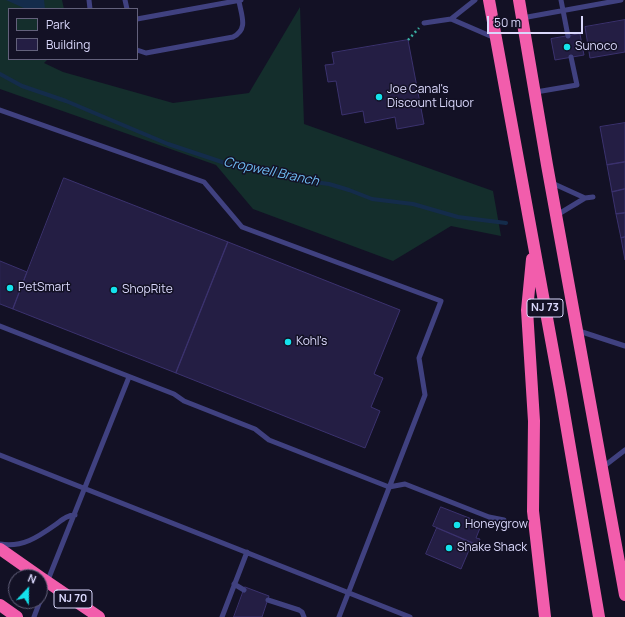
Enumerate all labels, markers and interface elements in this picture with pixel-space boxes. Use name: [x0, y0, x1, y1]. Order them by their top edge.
legend: [8, 8, 138, 60]
scale bar: [489, 8, 585, 34]
text: 50 m: [494, 14, 521, 31]
text: Park: [46, 16, 70, 33]
text: Building: [46, 36, 90, 53]
place label: Sunoco: [575, 40, 617, 54]
marker: Sunoco: [562, 42, 572, 52]
place label: Joe Canal's Discount Liquor: [387, 83, 474, 111]
marker: Joe Canal's Discount Liquor: [374, 92, 384, 102]
water label: Cropwell Branch: [222, 154, 320, 190]
place label: PetSmart: [18, 281, 70, 295]
marker: PetSmart: [5, 283, 15, 293]
place label: ShopRite: [122, 283, 173, 297]
marker: ShopRite: [109, 285, 119, 295]
road number: NJ 73: [527, 299, 563, 317]
place label: Kohl's: [296, 335, 327, 349]
marker: Kohl's: [283, 337, 293, 347]
place label: Honeygrow: [465, 518, 528, 532]
marker: Honeygrow: [452, 520, 462, 530]
place label: Shake Shack: [457, 541, 527, 555]
marker: Shake Shack: [444, 543, 454, 553]
north arrow: [8, 569, 48, 609]
text: N: [26, 570, 39, 587]
road number: NJ 70: [54, 590, 92, 608]

